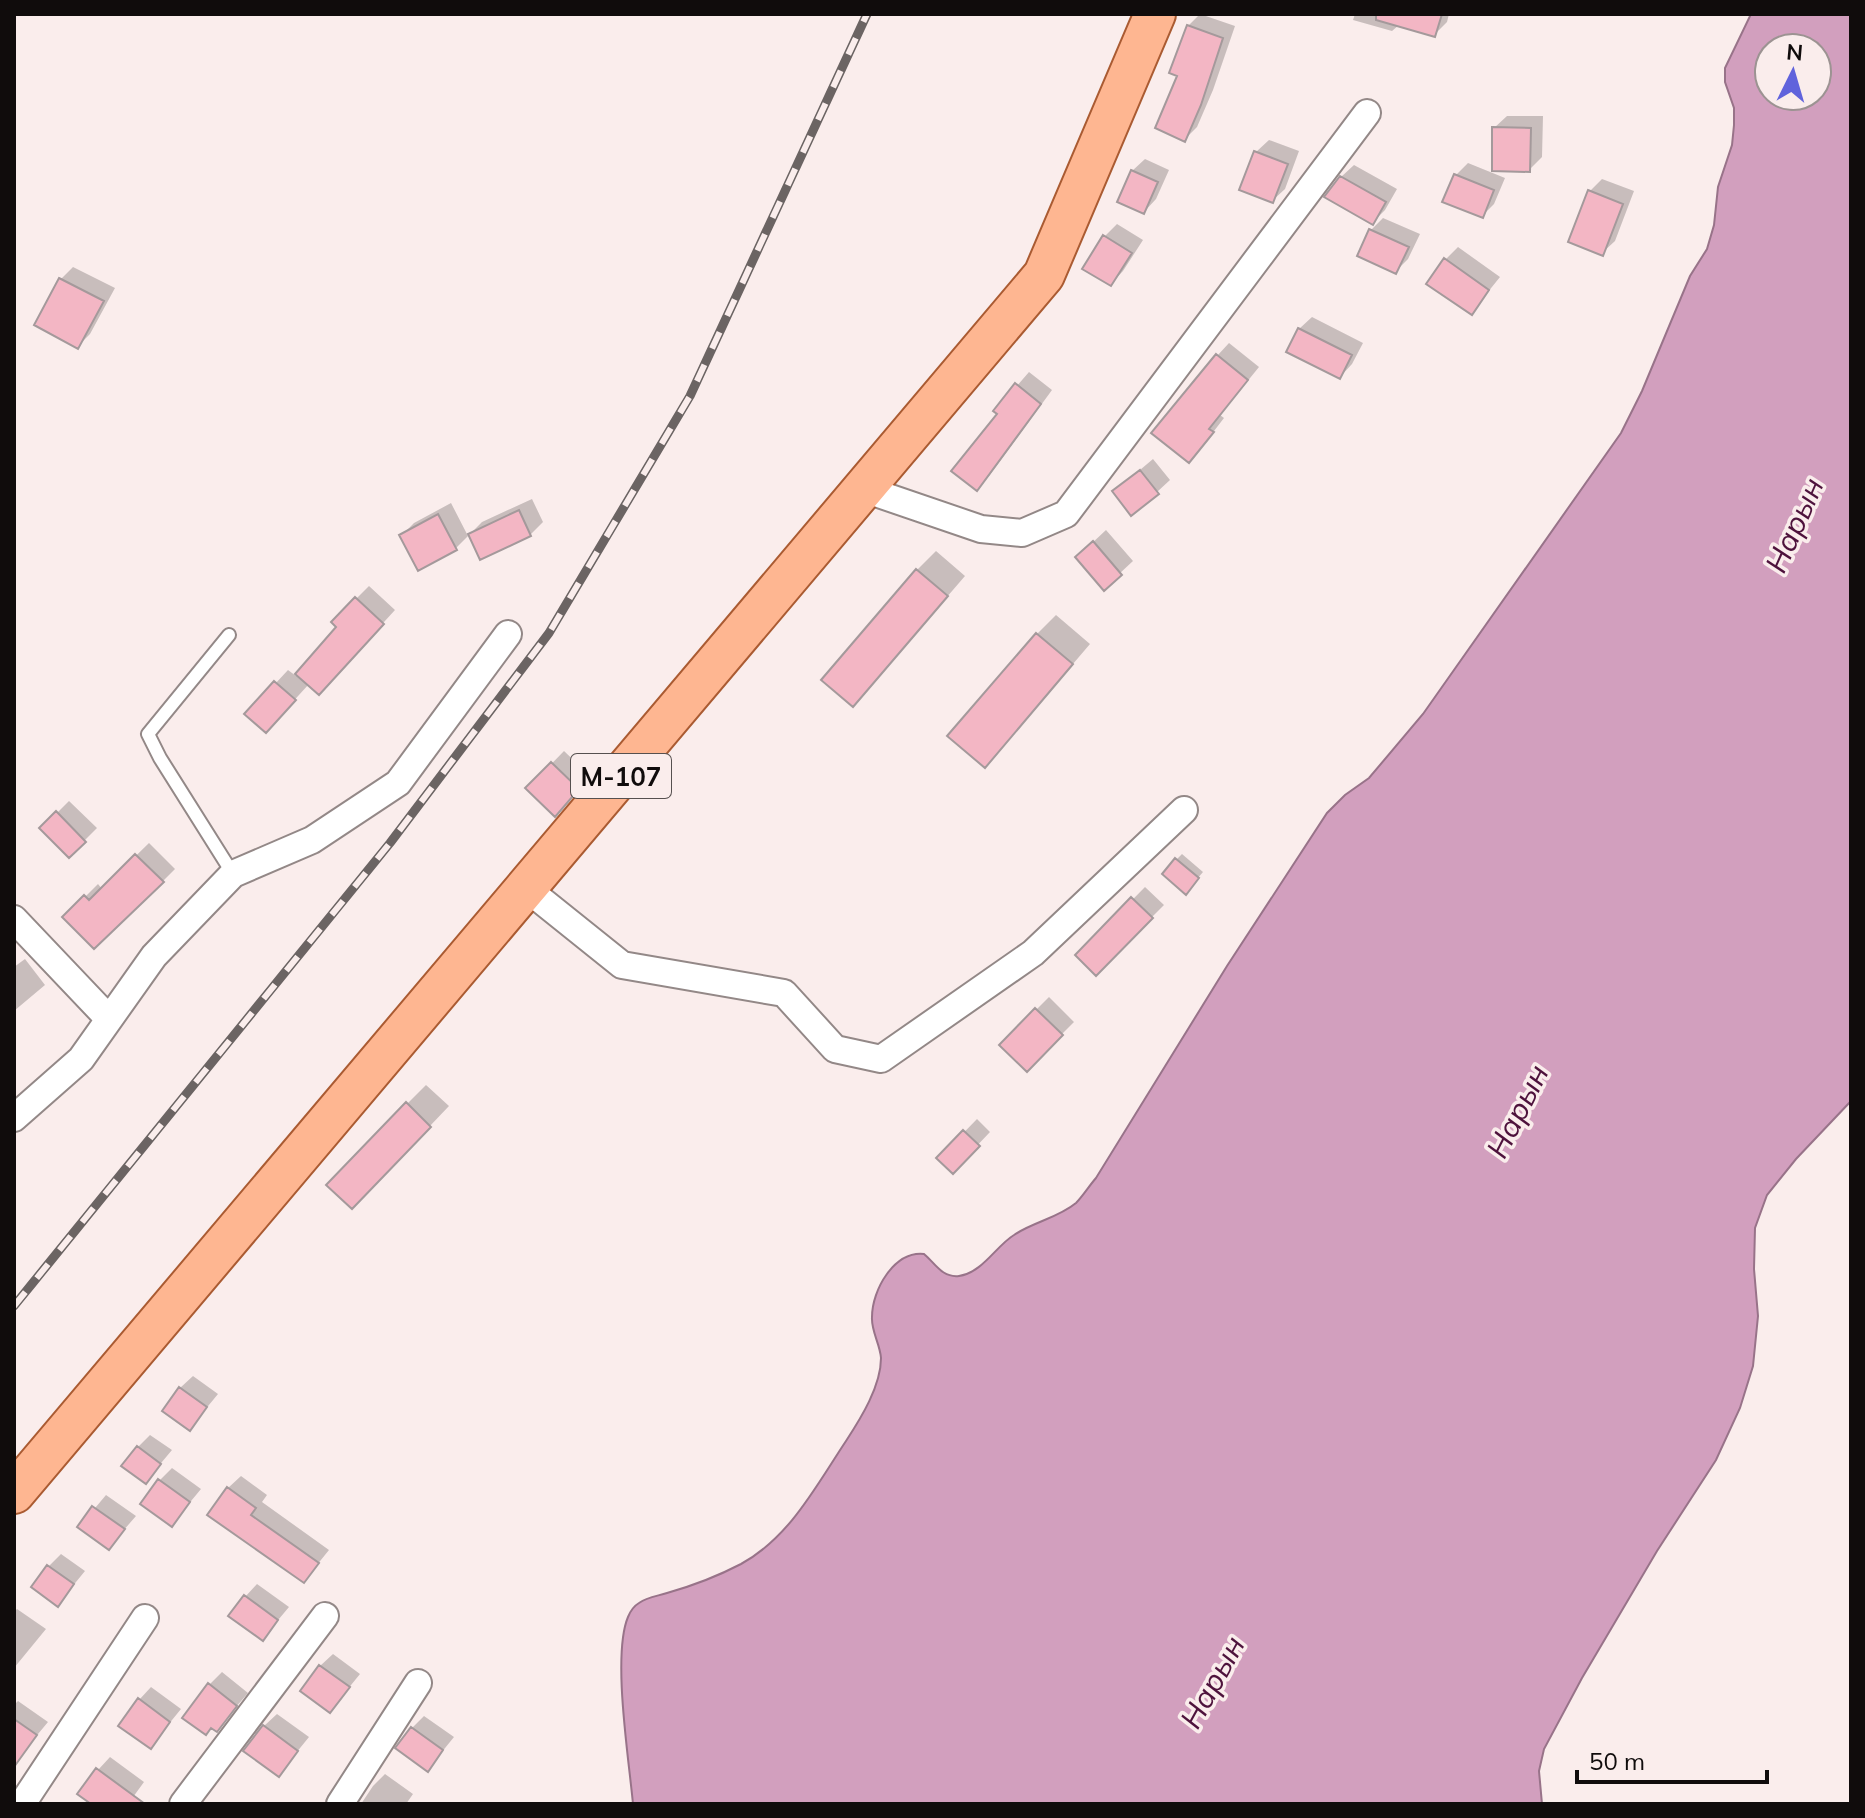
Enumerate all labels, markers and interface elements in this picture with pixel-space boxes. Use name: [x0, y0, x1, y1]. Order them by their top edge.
north arrow: [1753, 32, 1833, 112]
text: N: [1785, 37, 1804, 67]
water label: Нарын: [1756, 472, 1832, 578]
road number: М-107: [571, 754, 671, 798]
water label: Нарын: [1477, 1058, 1557, 1164]
water label: Нарын: [1171, 1629, 1253, 1735]
scale bar: [1577, 1734, 1767, 1784]
text: 50 m: [1589, 1746, 1645, 1776]

